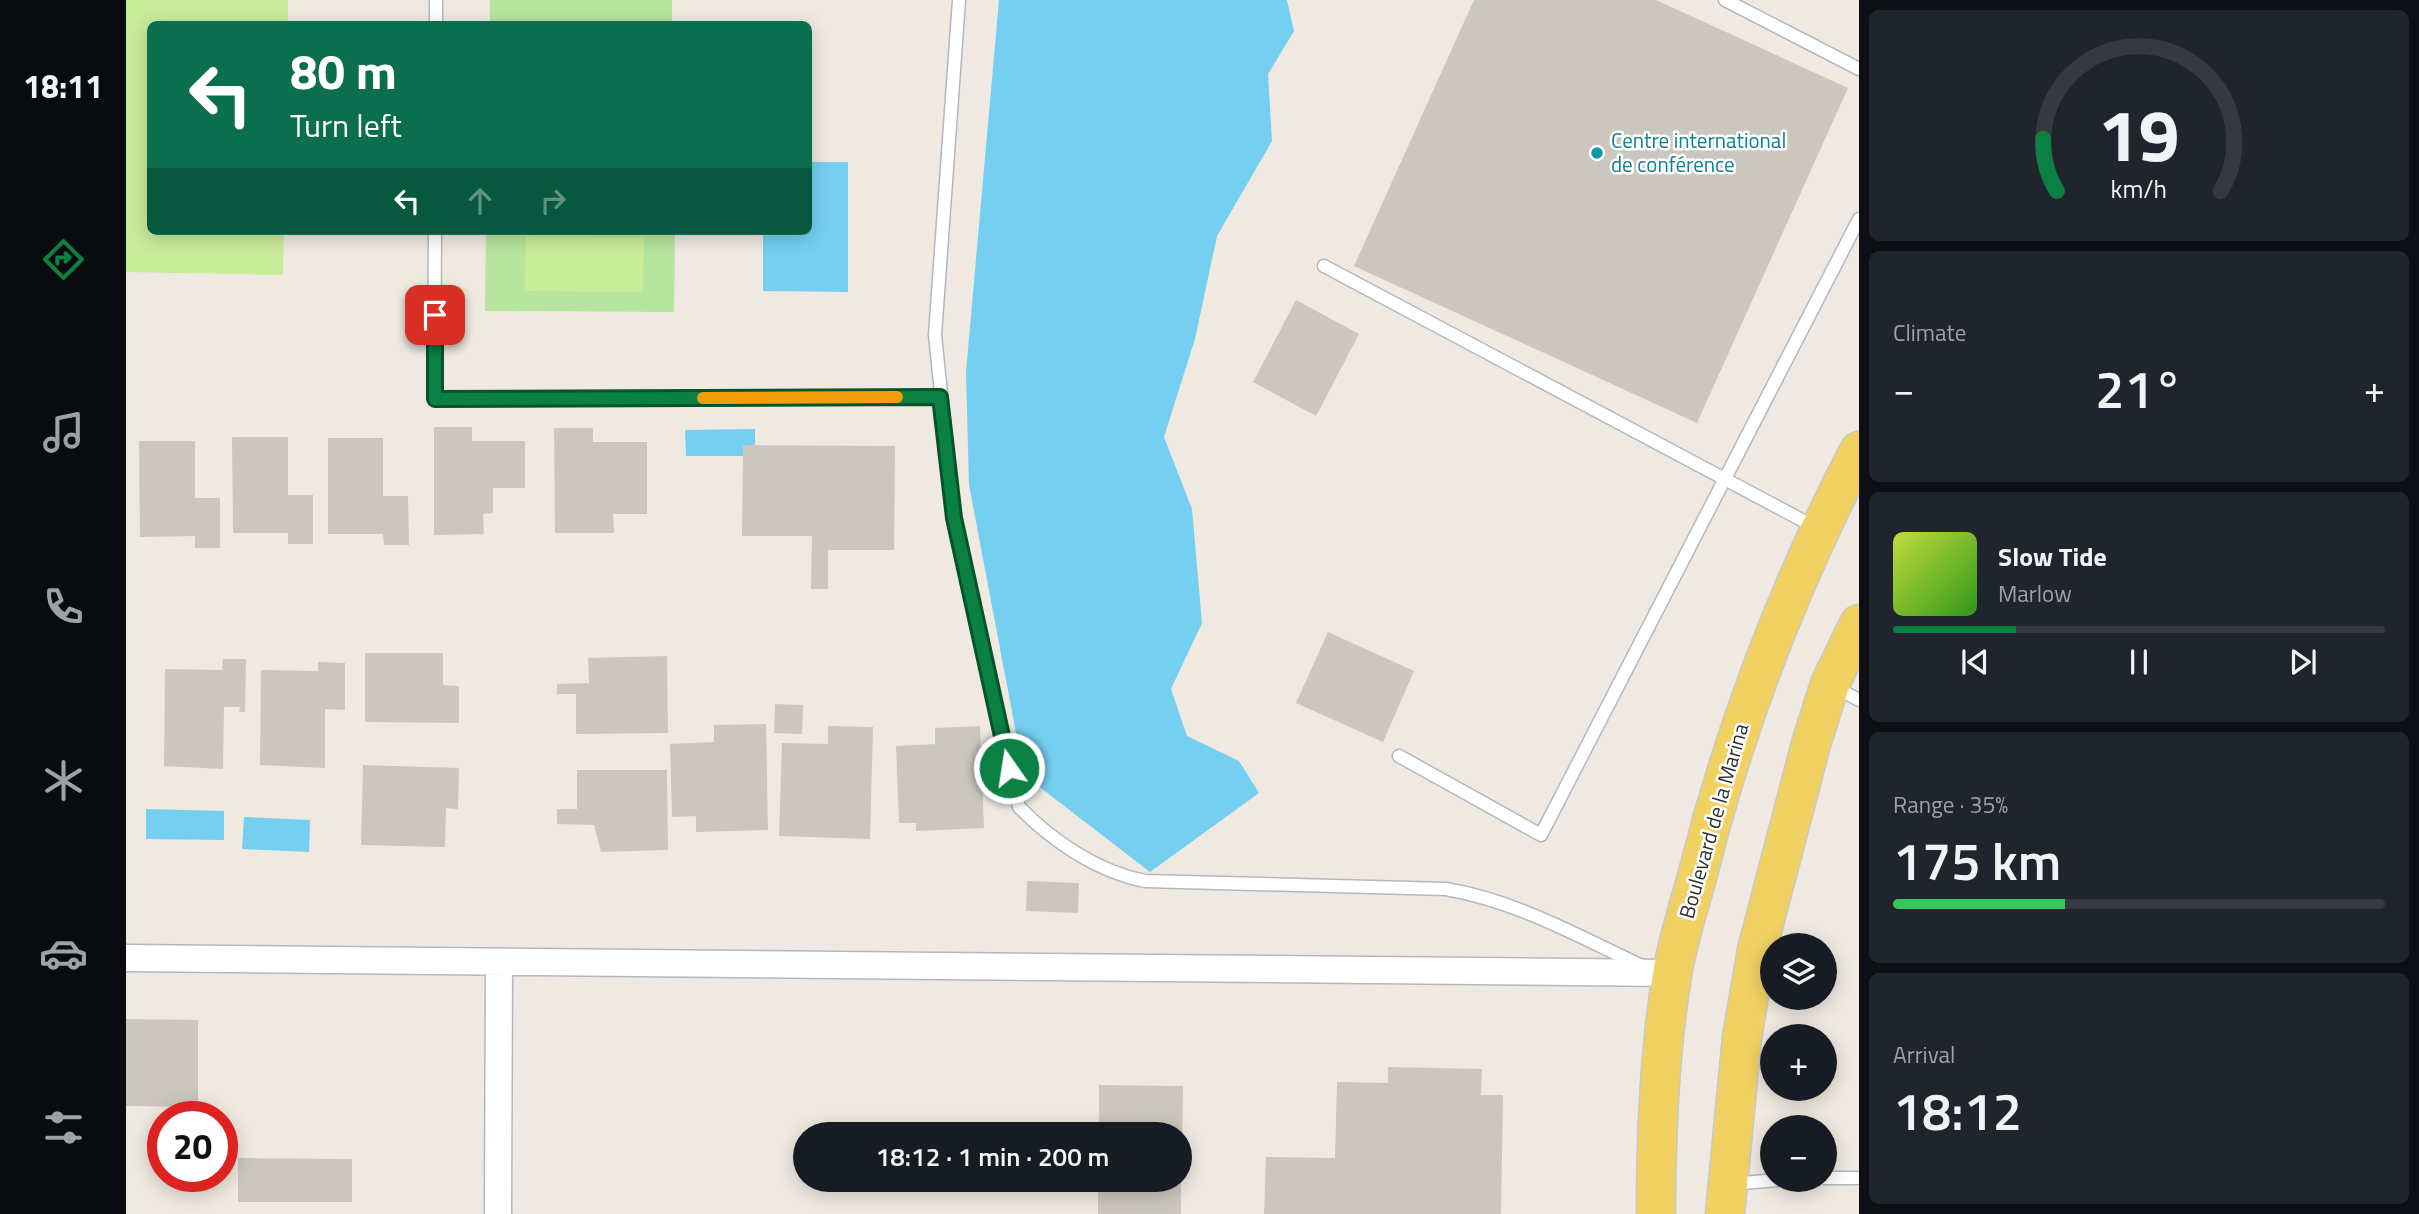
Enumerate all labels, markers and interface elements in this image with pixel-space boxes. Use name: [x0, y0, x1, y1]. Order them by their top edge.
text: 80 m: [290, 33, 397, 108]
icon: left: [175, 49, 266, 140]
text: 18:11: [23, 62, 103, 110]
text: 19: [2098, 80, 2180, 190]
text: Turn left: [290, 101, 402, 149]
place label: Centre international de conférence: [1611, 124, 1786, 180]
marker: Centre international de conférence: [1589, 145, 1605, 161]
text: km/h: [2111, 170, 2167, 208]
icon: left: [388, 182, 426, 220]
icon: ahead: [461, 182, 499, 220]
icon: right: [534, 182, 572, 220]
icon: directions: [39, 235, 88, 284]
pin: [405, 285, 465, 345]
icon: arrive: [416, 296, 454, 334]
text: Climate: [1893, 315, 1966, 350]
text: 21°: [2095, 349, 2183, 428]
text: −: [1893, 360, 1914, 418]
text: +: [2364, 360, 2385, 418]
icon: music: [39, 408, 88, 457]
text: Slow Tide: [1998, 537, 2107, 576]
text: Marlow: [1998, 576, 2072, 611]
icon: phone: [39, 582, 88, 631]
icon: previous: [1956, 643, 1994, 681]
icon: pause: [2120, 643, 2158, 681]
icon: next: [2284, 643, 2322, 681]
street label: Boulevard de la Marina: [1670, 719, 1756, 922]
position arrow: [972, 731, 1046, 805]
icon: climate: [39, 756, 88, 805]
text: Range · 35%: [1893, 787, 2008, 822]
text: 175 km: [1893, 821, 2061, 900]
icon: car: [39, 929, 88, 978]
map controls: [1760, 933, 1837, 1192]
button: layers: [1760, 933, 1837, 1010]
button: +: [1760, 1024, 1837, 1101]
text: Arrival: [1893, 1037, 1955, 1072]
text: 18:12: [1893, 1071, 2022, 1150]
speed limit sign: 20: [147, 1101, 238, 1192]
icon: filters: [39, 1103, 88, 1152]
button: −: [1760, 1115, 1837, 1192]
text: 18:12 · 1 min · 200 m: [876, 1137, 1109, 1176]

